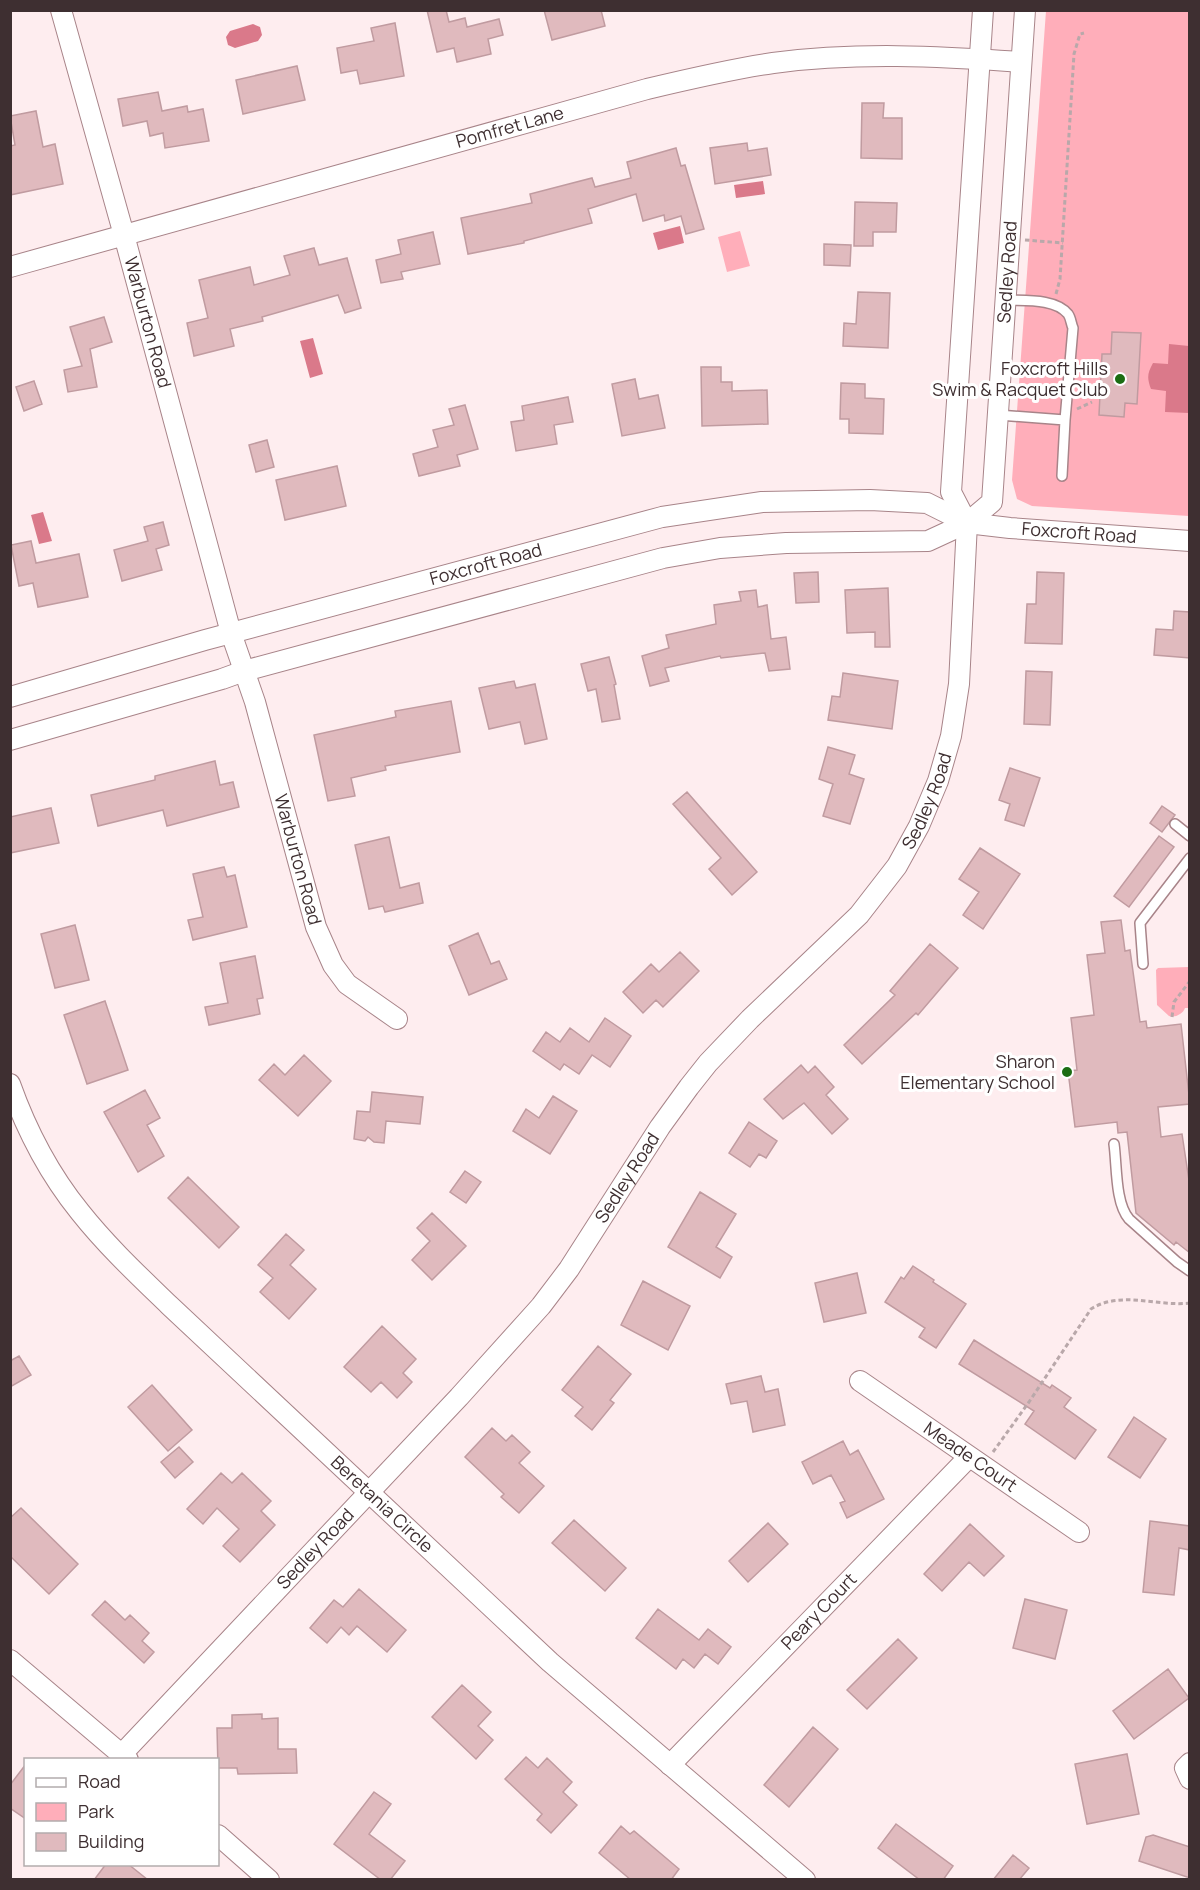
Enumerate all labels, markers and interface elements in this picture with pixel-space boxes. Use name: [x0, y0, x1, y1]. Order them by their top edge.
street label: Pomfret Lane: [453, 100, 566, 153]
street label: Sedley Road: [991, 220, 1022, 324]
street label: Warburton Road: [119, 254, 178, 390]
place label: Foxcroft Hills Swim & Racquet Club: [932, 356, 1108, 401]
marker: Foxcroft Hills Swim & Racquet Club: [1113, 372, 1127, 386]
street label: Foxcroft Road: [1021, 516, 1138, 548]
street label: Foxcroft Road: [427, 537, 544, 590]
street label: Sedley Road: [896, 750, 957, 853]
street label: Warburton Road: [269, 791, 328, 927]
place label: Sharon Elementary School: [900, 1049, 1055, 1094]
marker: Sharon Elementary School: [1060, 1065, 1074, 1079]
street label: Sedley Road: [589, 1128, 664, 1227]
street label: Meade Court: [920, 1416, 1022, 1497]
street label: Beretania Circle: [326, 1450, 439, 1558]
street label: Sedley Road: [271, 1503, 359, 1594]
street label: Peary Court: [775, 1567, 861, 1654]
legend: [24, 1758, 219, 1866]
text: Road: [78, 1769, 121, 1793]
text: Park: [78, 1799, 115, 1823]
text: Building: [78, 1829, 144, 1853]

